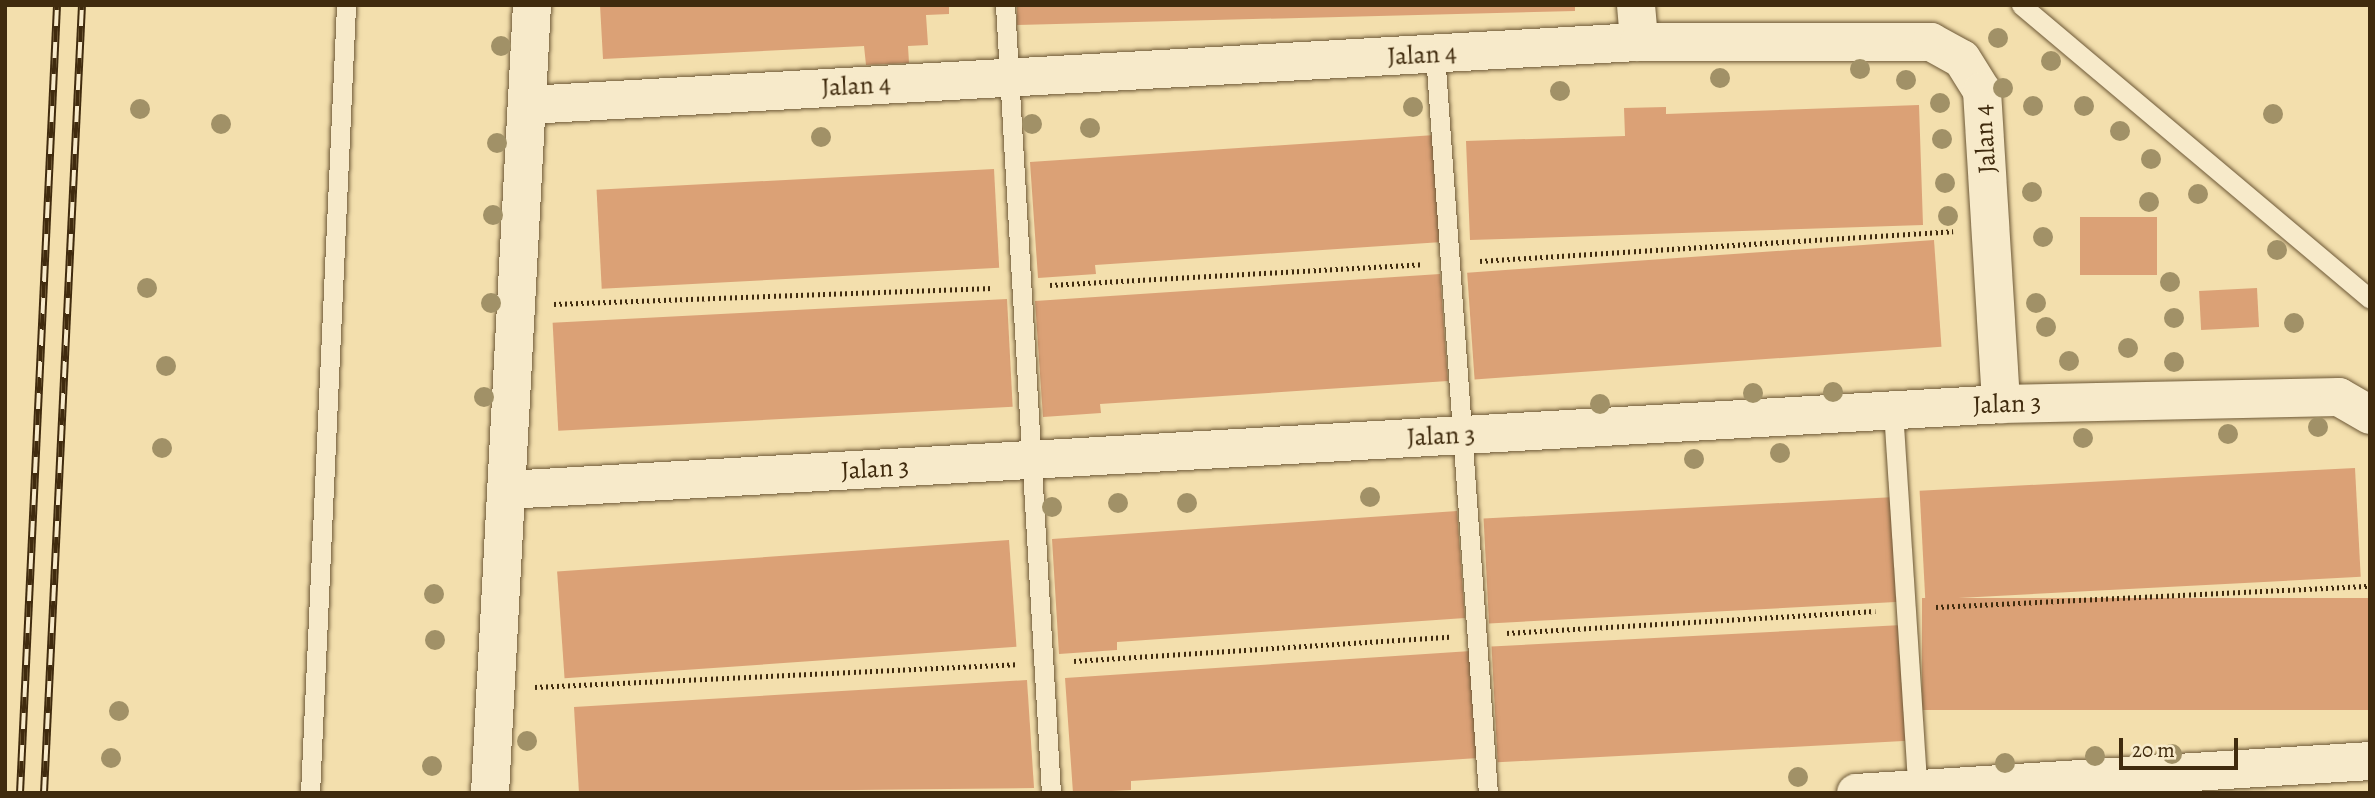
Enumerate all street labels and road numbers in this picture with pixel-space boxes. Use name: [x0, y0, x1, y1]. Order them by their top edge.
street label: Jalan 4: [1386, 38, 1458, 72]
street label: Jalan 4: [820, 69, 892, 103]
street label: Jalan 4: [1967, 103, 2003, 175]
street label: Jalan 3: [1972, 387, 2042, 421]
street label: Jalan 3: [1406, 419, 1476, 453]
street label: Jalan 3: [840, 452, 910, 486]

